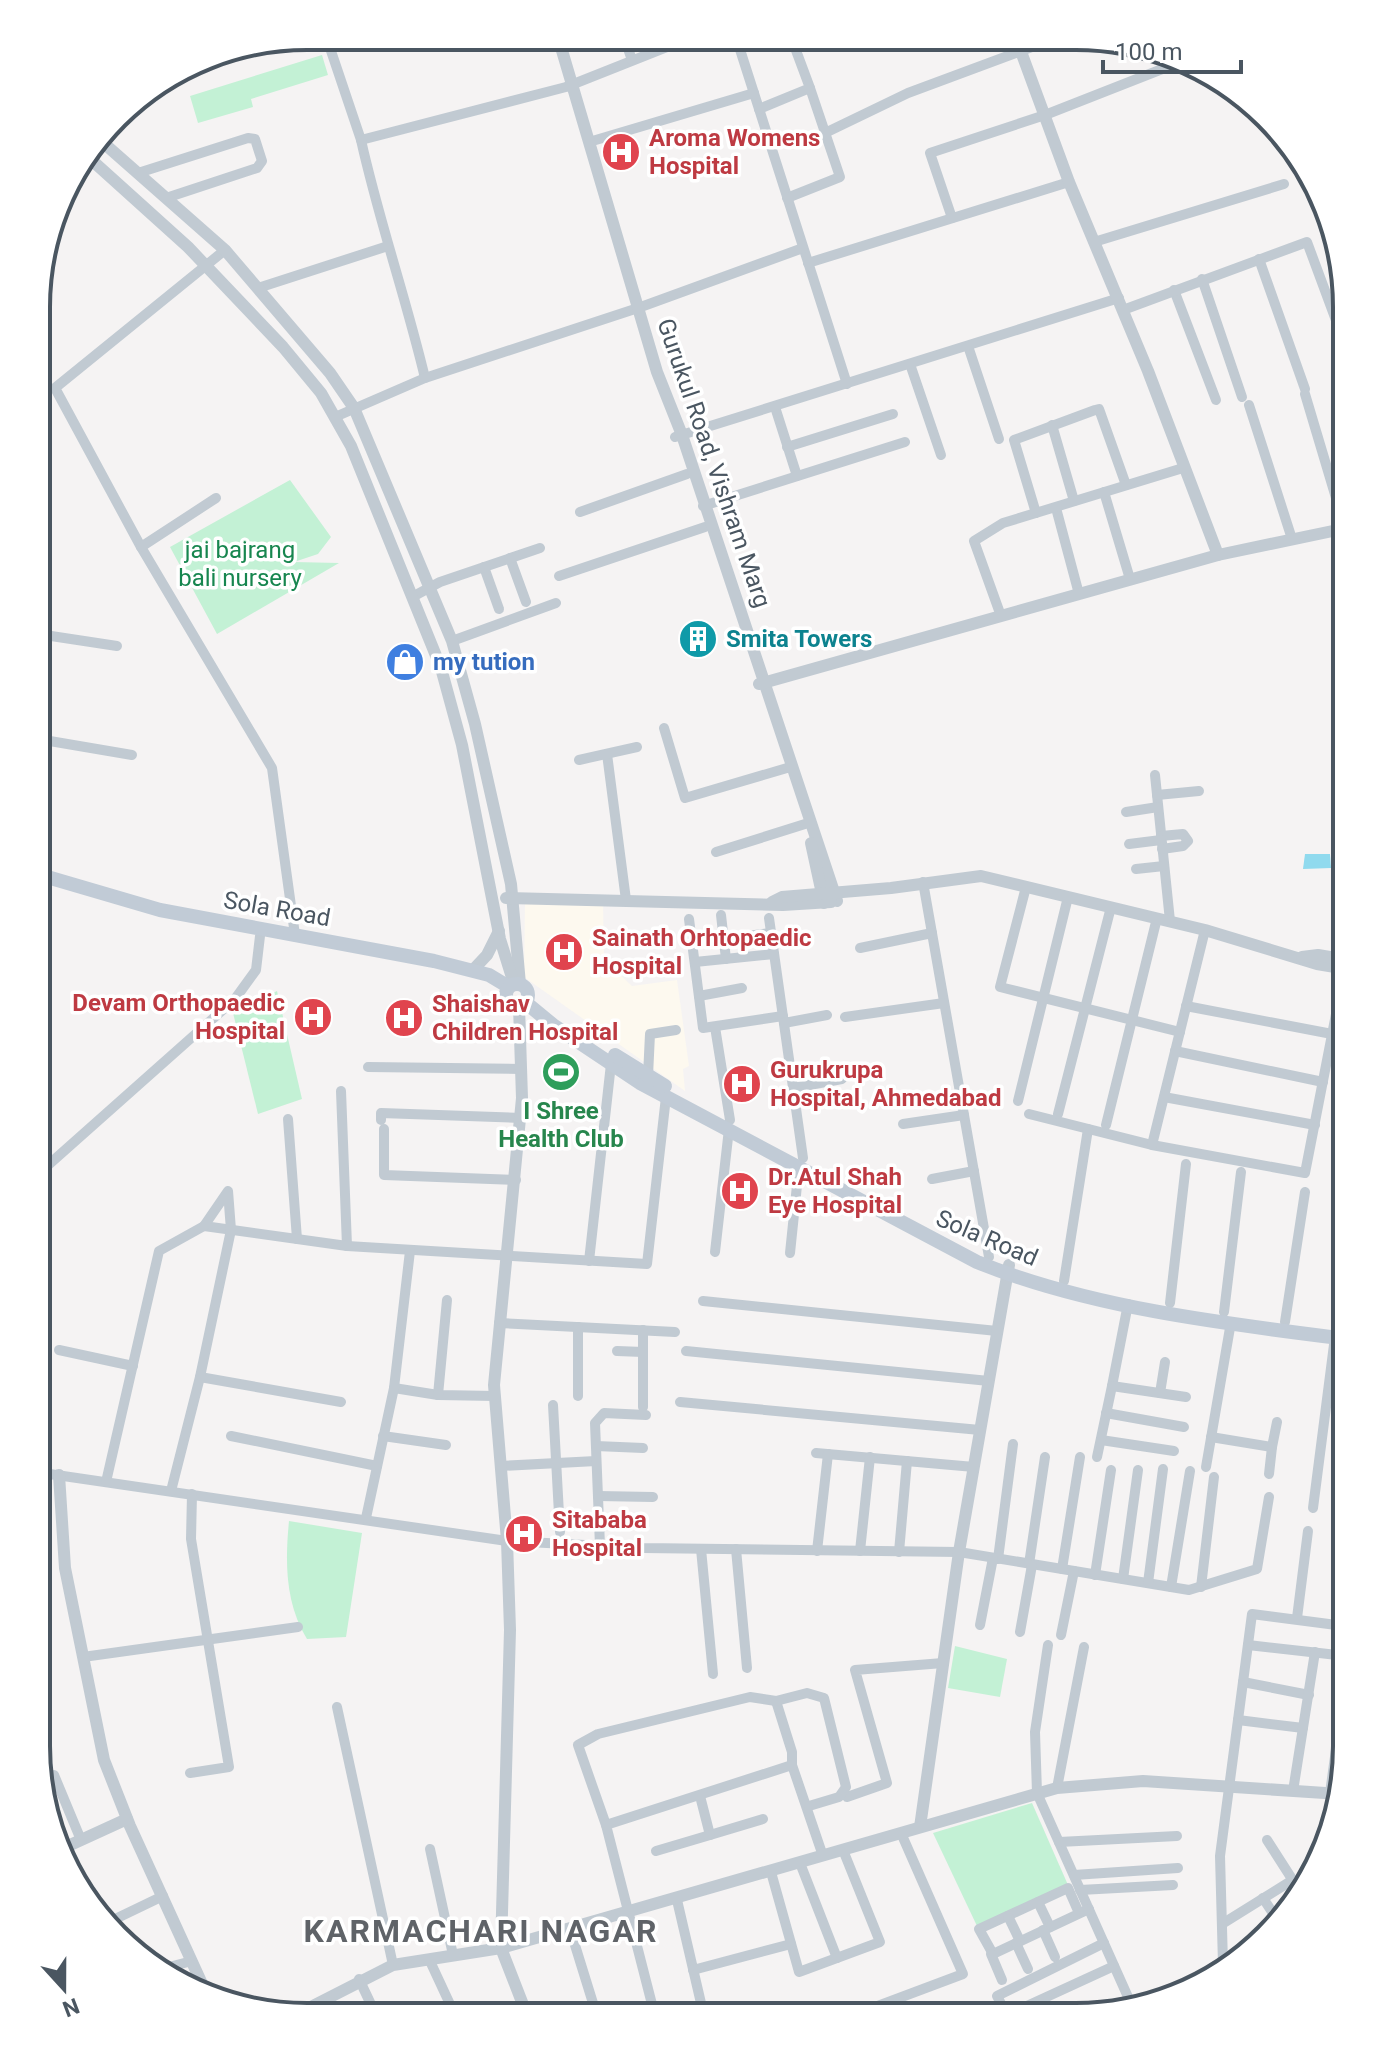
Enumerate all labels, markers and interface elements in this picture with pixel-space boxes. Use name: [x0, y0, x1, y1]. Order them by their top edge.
scale bar: [1103, 24, 1241, 74]
text: 100 m: [1115, 38, 1182, 66]
place label: Aroma Womens Hospital: [649, 124, 820, 180]
hospital icon: Aroma Womens Hospital: [600, 131, 642, 173]
street label: Gurukul Road, Vishram Marg: [651, 315, 777, 611]
park label: jai bajrang bali nursery: [178, 536, 302, 592]
building icon: Smita Towers: [677, 618, 719, 660]
place label: Smita Towers: [726, 625, 872, 653]
shop icon: my tution: [384, 641, 426, 683]
place label: my tution: [433, 648, 535, 676]
street label: Sola Road: [221, 886, 333, 932]
place label: Sainath Orhtopaedic Hospital: [592, 924, 812, 980]
hospital icon: Sainath Orhtopaedic Hospital: [543, 931, 585, 973]
place label: Devam Orthopaedic Hospital: [72, 989, 285, 1045]
place label: Shaishav Children Hospital: [432, 990, 618, 1046]
hospital icon: Devam Orthopaedic Hospital: [292, 996, 334, 1038]
hospital icon: Shaishav Children Hospital: [383, 997, 425, 1039]
sports icon: I Shree Health Club: [540, 1051, 582, 1093]
place label: Gurukrupa Hospital, Ahmedabad: [770, 1056, 1001, 1112]
hospital icon: Gurukrupa Hospital, Ahmedabad: [721, 1063, 763, 1105]
place label: I Shree Health Club: [498, 1097, 624, 1153]
place label: Dr.Atul Shah Eye Hospital: [768, 1163, 902, 1219]
hospital icon: Dr.Atul Shah Eye Hospital: [719, 1170, 761, 1212]
street label: Sola Road: [932, 1204, 1042, 1272]
place label: Sitababa Hospital: [552, 1506, 647, 1562]
hospital icon: Sitababa Hospital: [503, 1513, 545, 1555]
district label: KARMACHARI NAGAR: [304, 1912, 658, 1950]
north arrow: [24, 1949, 104, 2029]
text: N: [59, 1993, 83, 2022]

